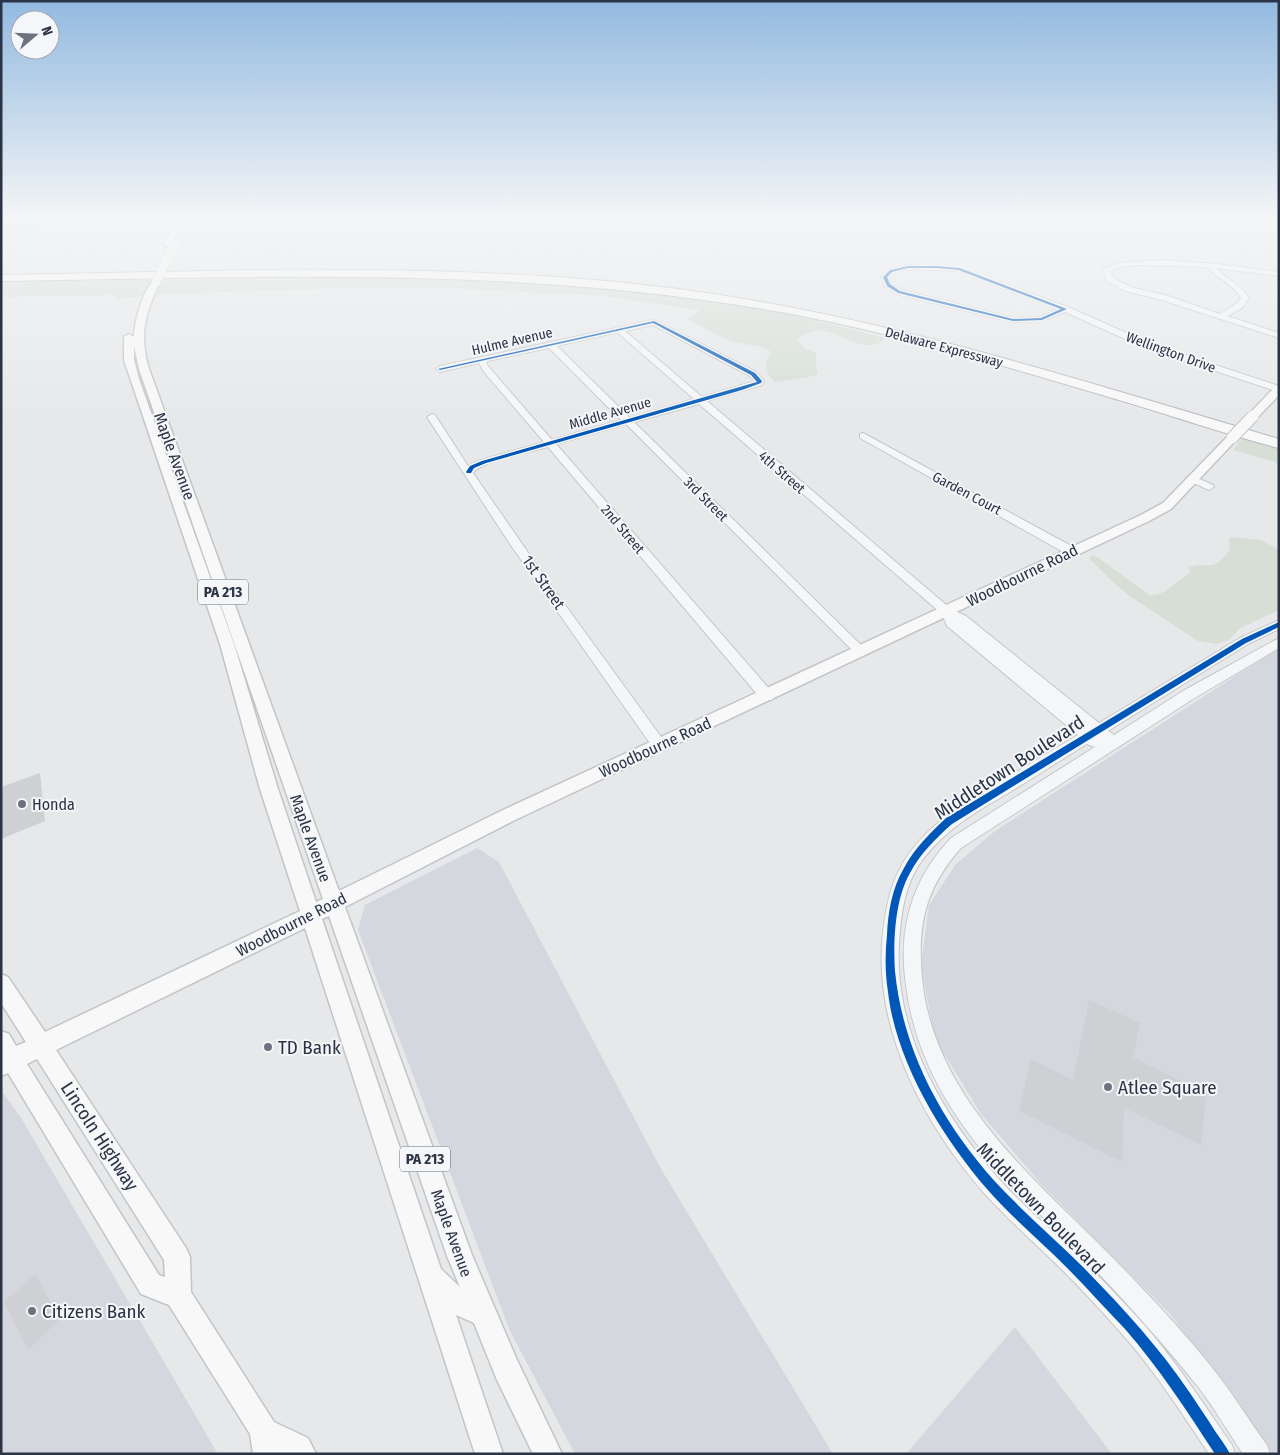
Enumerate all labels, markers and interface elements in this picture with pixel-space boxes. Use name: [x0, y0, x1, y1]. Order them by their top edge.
north arrow: [10, 10, 60, 60]
text: N: [37, 24, 56, 38]
street label: Hulme Avenue: [470, 324, 554, 359]
street label: Delaware Expressway: [883, 324, 1005, 372]
street label: Wellington Drive: [1124, 328, 1218, 377]
street label: Middle Avenue: [567, 394, 653, 433]
street label: Maple Avenue: [150, 410, 199, 503]
street label: 4th Street: [755, 447, 809, 498]
street label: Garden Court: [929, 468, 1004, 519]
street label: 3rd Street: [680, 474, 732, 525]
street label: 2nd Street: [597, 501, 648, 558]
street label: Woodbourne Road: [964, 540, 1081, 611]
street label: 1st Street: [518, 552, 569, 614]
road number: PA 213: [198, 580, 248, 604]
street label: Middletown Boulevard: [930, 710, 1089, 824]
street label: Woodbourne Road: [596, 713, 714, 782]
street label: Maple Avenue: [286, 792, 335, 885]
place label: Honda: [32, 795, 75, 814]
marker: Honda: [16, 798, 28, 810]
street label: Woodbourne Road: [233, 888, 350, 960]
place label: TD Bank: [278, 1036, 341, 1059]
marker: TD Bank: [262, 1041, 274, 1053]
place label: Atlee Square: [1118, 1076, 1217, 1099]
street label: Lincoln Highway: [56, 1077, 144, 1196]
marker: Atlee Square: [1102, 1081, 1114, 1093]
street label: Middletown Boulevard: [972, 1138, 1109, 1279]
road number: PA 213: [400, 1146, 450, 1172]
street label: Maple Avenue: [427, 1187, 476, 1280]
place label: Citizens Bank: [42, 1300, 146, 1323]
marker: Citizens Bank: [26, 1305, 38, 1317]

